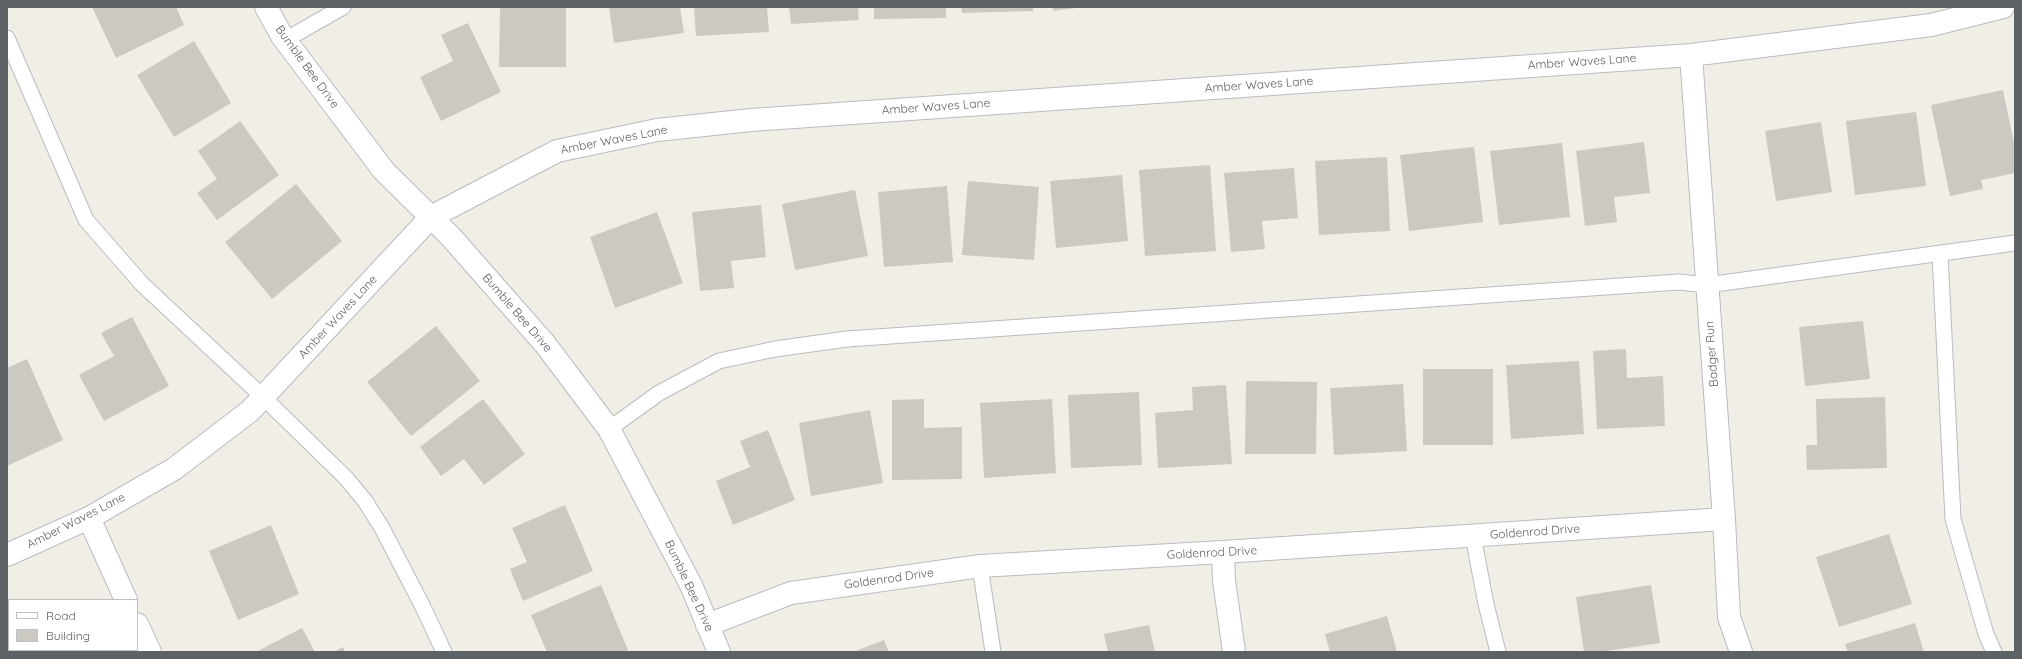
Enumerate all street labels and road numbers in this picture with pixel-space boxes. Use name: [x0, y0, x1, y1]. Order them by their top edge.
street label: Bumble Bee Drive: [272, 23, 342, 111]
street label: Amber Waves Lane: [1527, 51, 1637, 73]
street label: Amber Waves Lane: [1204, 74, 1314, 96]
street label: Amber Waves Lane: [881, 96, 991, 118]
street label: Amber Waves Lane: [559, 123, 669, 157]
street label: Bumble Bee Drive: [479, 271, 555, 355]
street label: Amber Waves Lane: [296, 272, 380, 362]
street label: Badger Run: [1703, 321, 1721, 387]
street label: Amber Waves Lane: [24, 490, 128, 552]
street label: Goldenrod Drive: [1489, 522, 1581, 542]
street label: Bumble Bee Drive: [662, 538, 716, 634]
street label: Goldenrod Drive: [1167, 543, 1257, 563]
street label: Goldenrod Drive: [843, 566, 935, 592]

